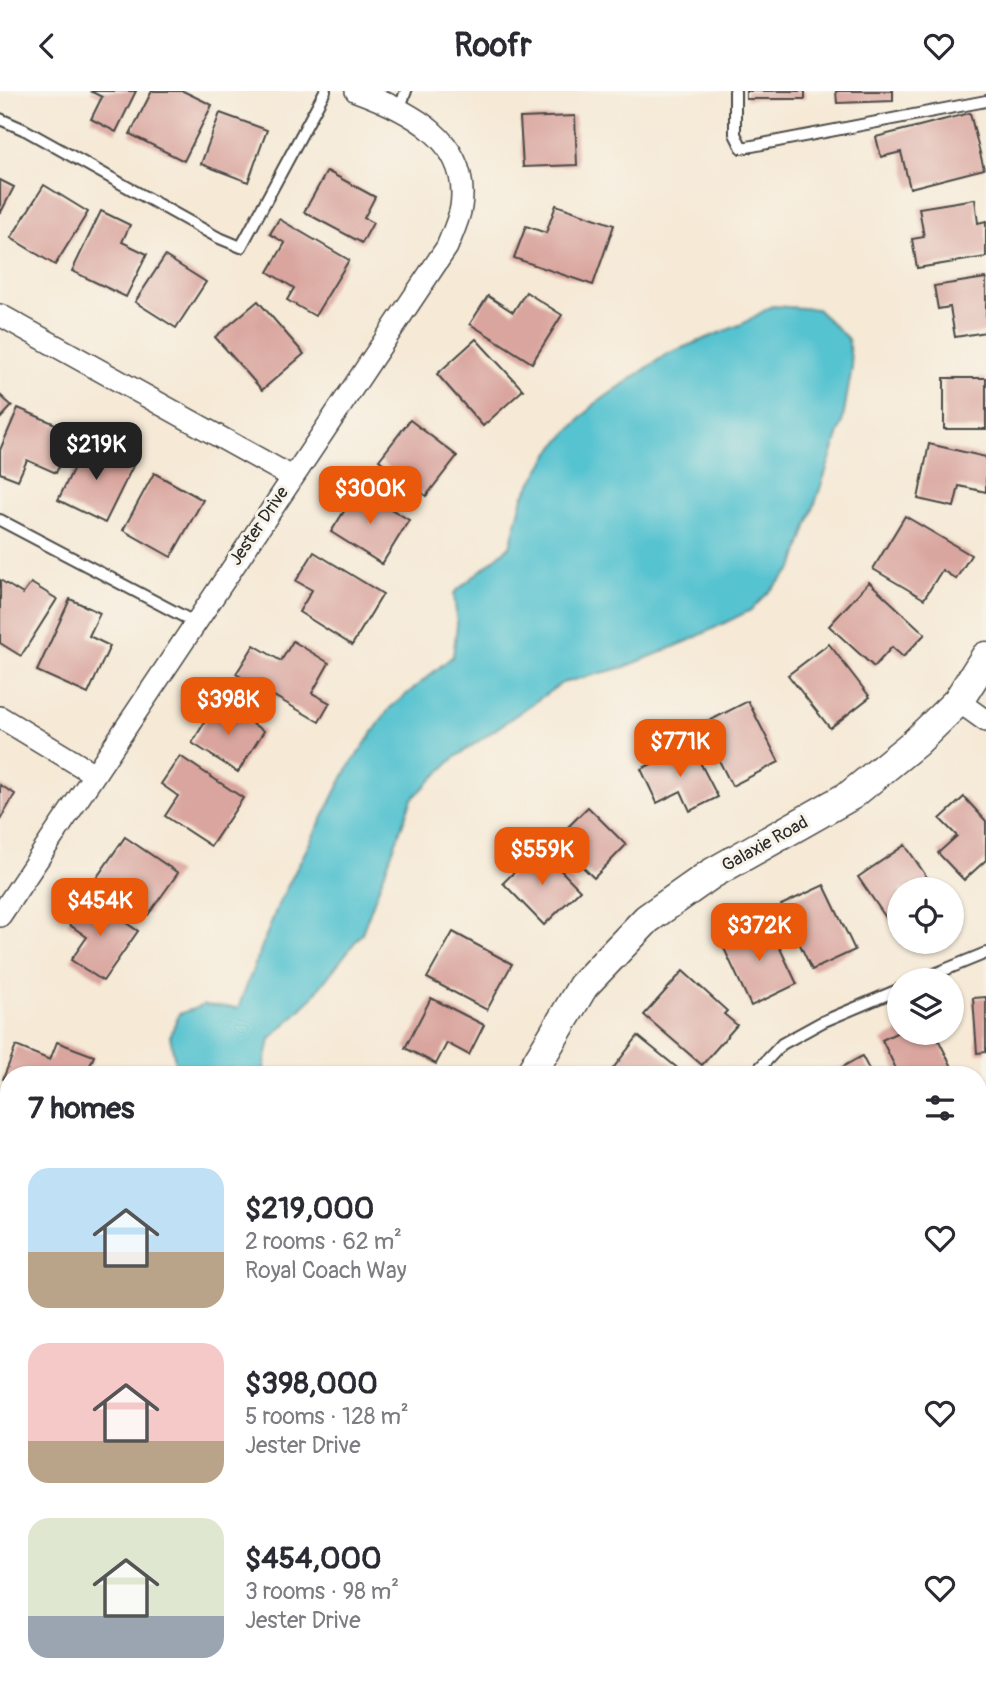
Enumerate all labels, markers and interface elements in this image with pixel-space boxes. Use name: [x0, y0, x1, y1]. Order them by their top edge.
text: Roofr: [454, 26, 532, 66]
icon: back: [28, 27, 66, 65]
icon: heart: [920, 27, 958, 65]
pin: $219K: [47, 423, 145, 482]
text: $219K: [66, 430, 126, 459]
pin: $300K: [321, 467, 419, 526]
text: $300K: [335, 474, 405, 503]
street label: Jester Drive: [224, 482, 294, 570]
pin: $398K: [179, 677, 277, 737]
text: $398K: [197, 685, 259, 714]
pin: $771K: [631, 719, 729, 779]
text: $771K: [650, 727, 710, 756]
street label: Galaxie Road: [718, 811, 812, 877]
pin: $559K: [493, 827, 591, 887]
text: $559K: [510, 835, 574, 864]
map controls: [887, 877, 964, 1045]
button: locate: [887, 877, 964, 954]
pin: $454K: [51, 879, 149, 938]
text: $454K: [67, 886, 133, 915]
pin: $372K: [710, 903, 808, 963]
text: $372K: [727, 911, 791, 940]
button: layers: [887, 968, 964, 1045]
icon: filters: [921, 1089, 959, 1127]
text: 7 homes: [28, 1090, 135, 1127]
text: $219,000: [245, 1190, 374, 1227]
icon: home: [84, 1196, 168, 1280]
icon: heart: [921, 1219, 959, 1257]
text: 2 rooms · 62 m²: [245, 1227, 402, 1256]
text: Royal Coach Way: [245, 1256, 407, 1285]
text: $398,000: [245, 1365, 378, 1402]
icon: home: [84, 1371, 168, 1455]
icon: heart: [921, 1394, 959, 1432]
text: 5 rooms · 128 m²: [245, 1402, 409, 1431]
text: Jester Drive: [245, 1431, 361, 1460]
text: $454,000: [245, 1540, 381, 1577]
icon: home: [84, 1546, 168, 1630]
icon: heart: [921, 1569, 959, 1607]
text: 3 rooms · 98 m²: [245, 1577, 399, 1606]
text: Jester Drive: [245, 1606, 361, 1635]

